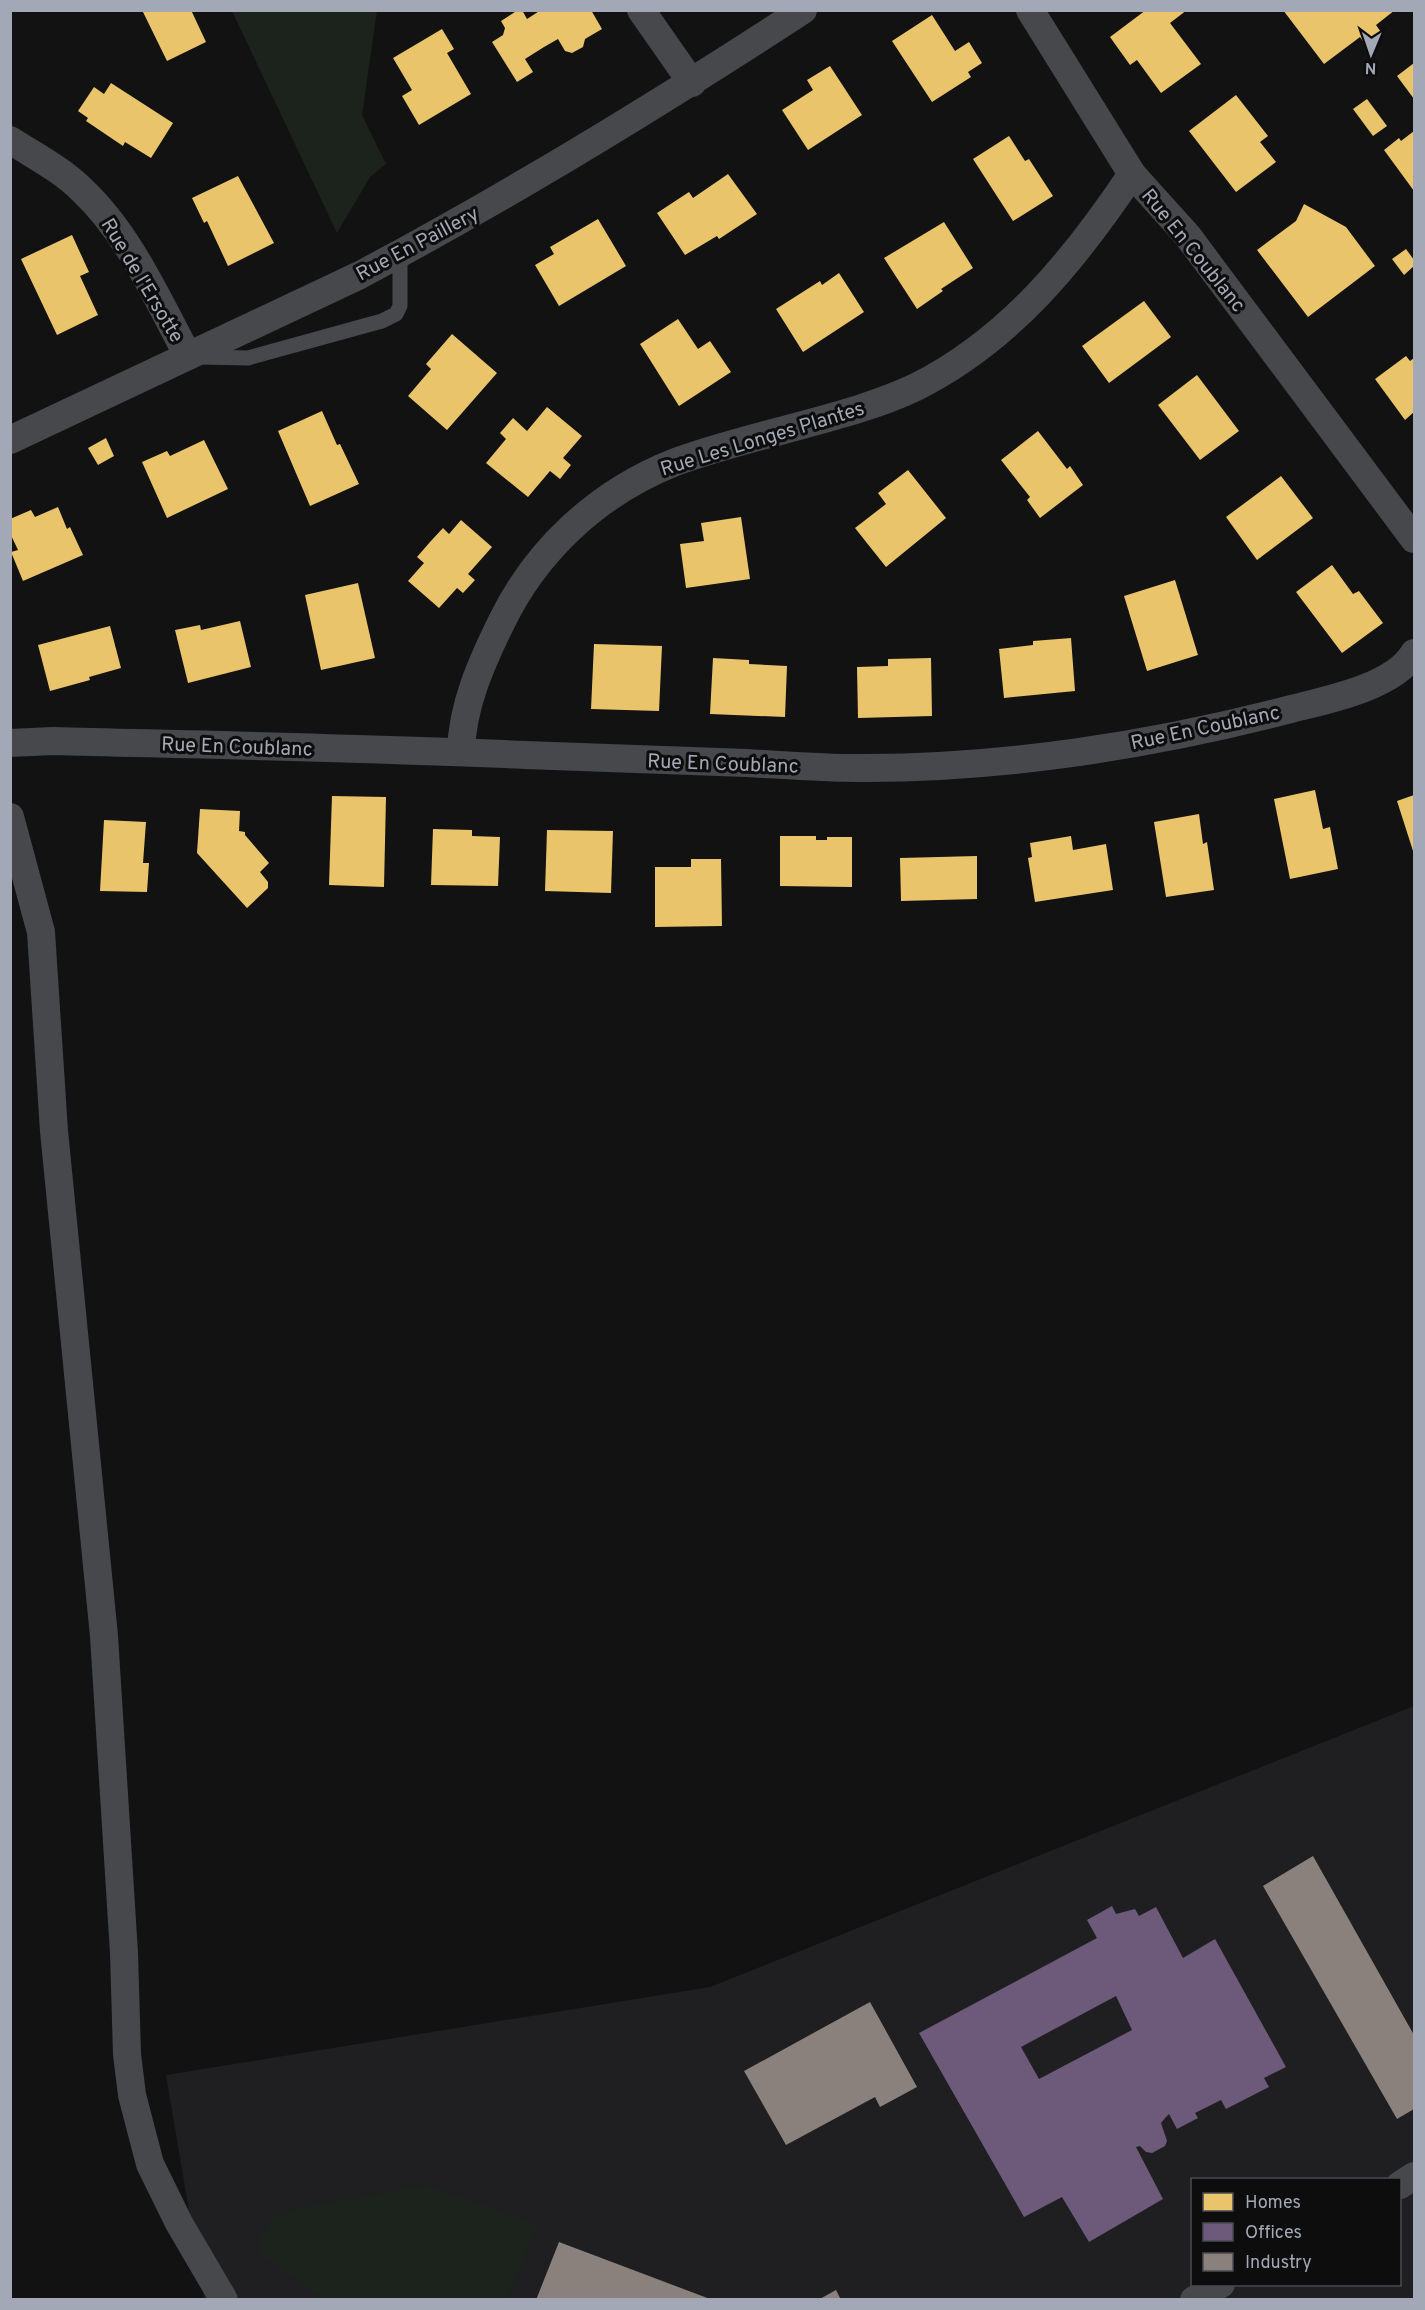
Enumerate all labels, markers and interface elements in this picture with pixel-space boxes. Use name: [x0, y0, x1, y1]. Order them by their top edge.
north arrow: [1341, 24, 1401, 84]
text: N: [1364, 57, 1377, 77]
street label: Rue En Coublanc: [1135, 184, 1250, 318]
street label: Rue En Paillery: [352, 202, 484, 288]
street label: Rue de l'Ersotte: [94, 214, 189, 348]
street label: Rue Les Longes Plantes: [657, 397, 868, 483]
street label: Rue En Coublanc: [1128, 700, 1282, 757]
street label: Rue En Coublanc: [161, 732, 313, 764]
street label: Rue En Coublanc: [647, 749, 799, 781]
legend: [1191, 2178, 1401, 2286]
text: Homes: [1245, 2192, 1301, 2215]
text: Offices: [1245, 2222, 1302, 2245]
text: Industry: [1245, 2252, 1312, 2275]

